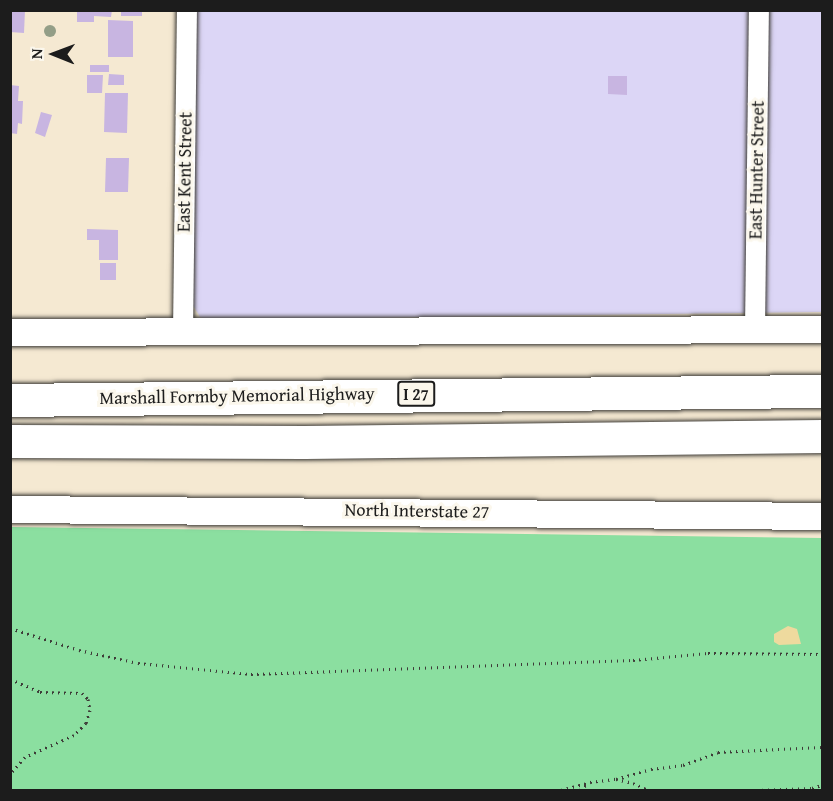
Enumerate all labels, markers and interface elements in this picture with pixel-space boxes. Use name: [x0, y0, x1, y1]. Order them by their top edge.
north arrow: [24, 24, 84, 84]
text: N: [24, 48, 48, 59]
street label: East Hunter Street: [745, 101, 769, 239]
street label: East Kent Street: [173, 112, 197, 232]
road number: I 27: [396, 381, 436, 407]
street label: Marshall Formby Memorial Highway: [99, 383, 375, 409]
street label: North Interstate 27: [344, 499, 490, 523]

